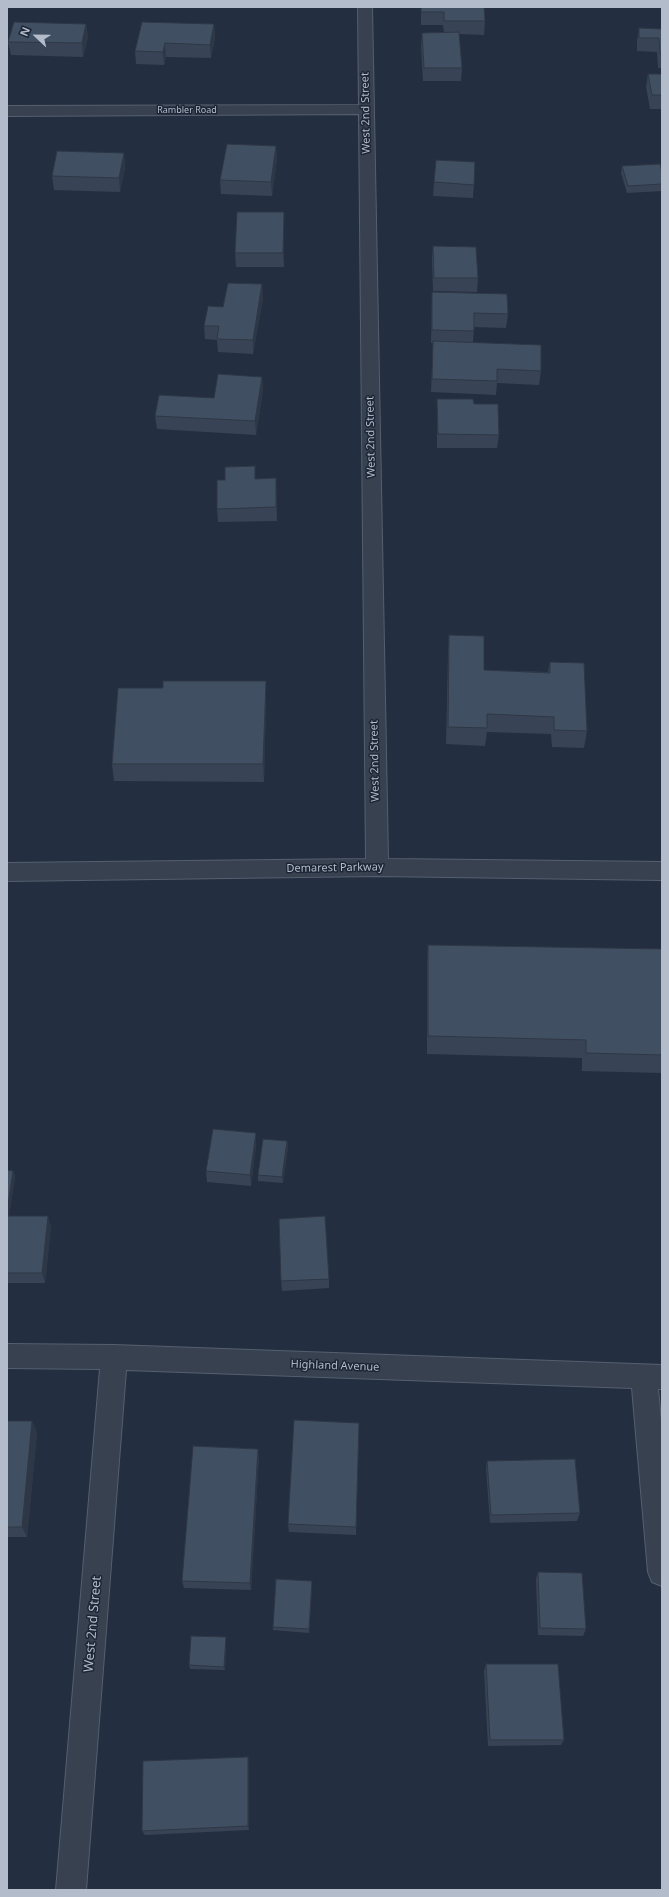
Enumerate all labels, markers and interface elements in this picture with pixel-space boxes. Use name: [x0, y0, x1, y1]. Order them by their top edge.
north arrow: [16, 16, 56, 56]
text: N: [16, 24, 33, 38]
street label: West 2nd Street: [359, 72, 373, 154]
street label: Rambler Road: [157, 105, 217, 115]
street label: West 2nd Street: [364, 396, 378, 478]
street label: West 2nd Street: [368, 720, 382, 802]
street label: Demarest Parkway: [286, 861, 384, 875]
street label: Highland Avenue: [290, 1358, 380, 1374]
street label: West 2nd Street: [81, 1575, 105, 1673]

